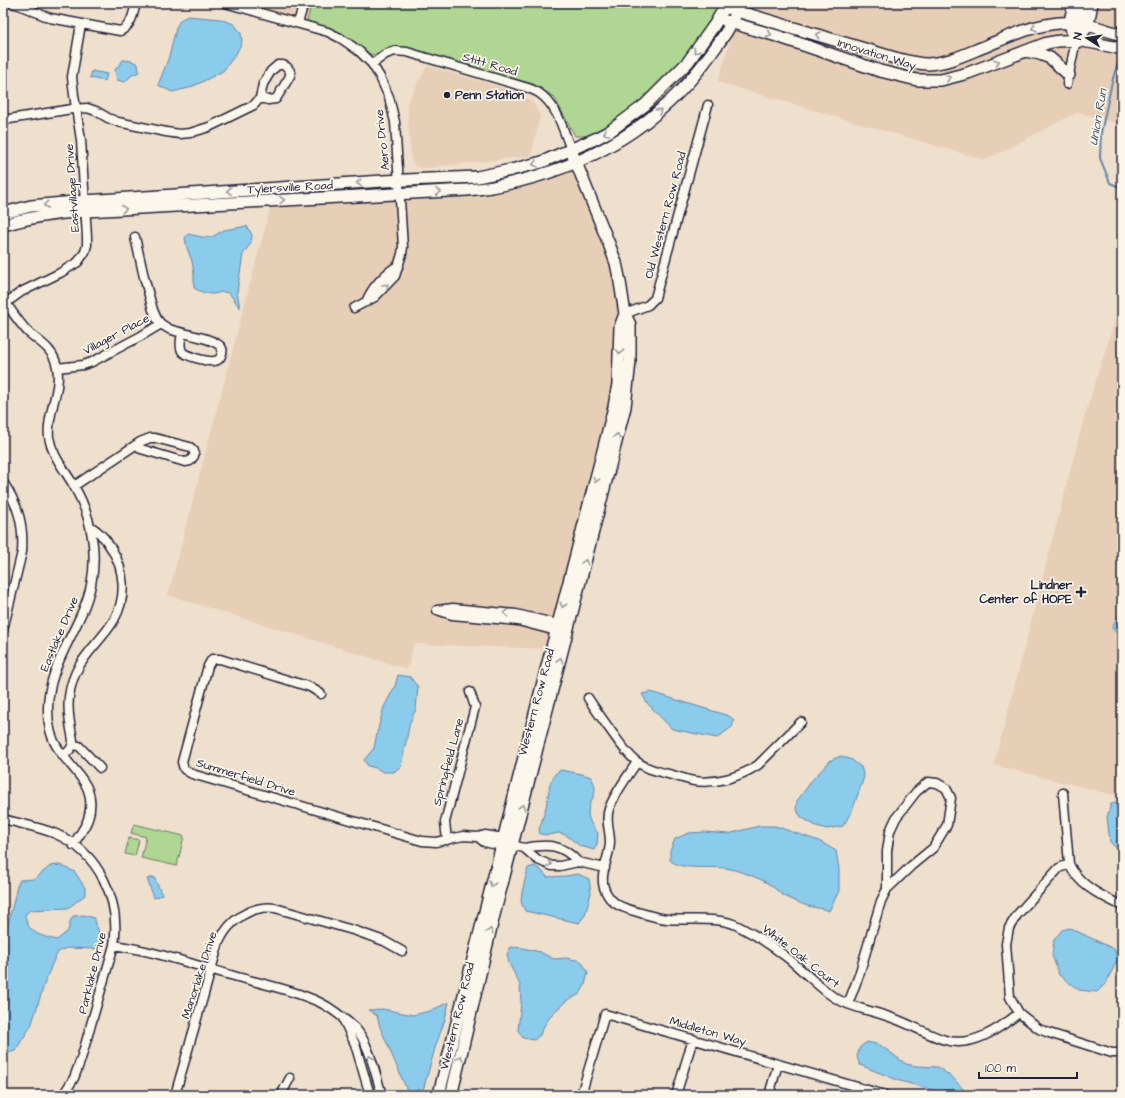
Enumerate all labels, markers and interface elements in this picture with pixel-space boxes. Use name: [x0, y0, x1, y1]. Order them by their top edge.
north arrow: [1067, 18, 1107, 58]
one-way arrow: [1031, 23, 1038, 32]
one-way arrow: [765, 29, 772, 38]
one-way arrow: [814, 31, 821, 40]
text: N: [1070, 31, 1086, 41]
street label: Innovation Way: [835, 34, 919, 76]
one-way arrow: [694, 47, 701, 54]
street label: Stitt Road: [460, 49, 519, 80]
one-way arrow: [992, 59, 1000, 67]
one-way arrow: [945, 74, 952, 83]
water label: Union Run: [1084, 86, 1112, 147]
place label: Penn Station: [455, 87, 524, 104]
marker: Penn Station: [442, 90, 452, 100]
street label: Aero Drive: [371, 108, 394, 171]
one-way arrow: [655, 108, 662, 115]
one-way arrow: [603, 128, 610, 135]
street label: Eastvillage Drive: [61, 143, 85, 233]
street label: Old Western Row Road: [640, 150, 691, 281]
one-way arrow: [532, 159, 539, 168]
street label: Tylersville Road: [247, 177, 333, 199]
one-way arrow: [356, 178, 362, 187]
one-way arrow: [226, 187, 232, 196]
one-way arrow: [435, 187, 441, 196]
one-way arrow: [279, 196, 285, 205]
one-way arrow: [43, 200, 49, 209]
one-way arrow: [121, 205, 127, 213]
one-way arrow: [381, 283, 389, 291]
street label: Villager Place: [80, 310, 153, 360]
one-way arrow: [615, 349, 624, 355]
one-way arrow: [613, 433, 621, 439]
one-way arrow: [592, 476, 601, 483]
one-way arrow: [580, 559, 589, 566]
place label: Lindner Center of HOPE: [980, 577, 1073, 608]
marker: Lindner Center of HOPE: [1075, 586, 1087, 598]
street label: Eastlake Drive: [36, 594, 83, 674]
one-way arrow: [559, 602, 568, 609]
one-way arrow: [503, 608, 510, 617]
street label: Western Row Road: [514, 647, 559, 757]
one-way arrow: [555, 657, 564, 664]
street label: Springfield Lane: [429, 716, 469, 808]
street label: Summerfield Drive: [194, 754, 298, 801]
one-way arrow: [517, 804, 526, 811]
one-way arrow: [545, 859, 552, 868]
one-way arrow: [488, 880, 497, 887]
street label: White Oak Court: [758, 921, 843, 992]
one-way arrow: [486, 928, 494, 935]
street label: Manorlake Drive: [177, 929, 222, 1021]
street label: Parklake Drive: [74, 930, 111, 1016]
street label: Western Row Road: [436, 961, 479, 1072]
street label: Middleton Way: [667, 1012, 748, 1052]
one-way arrow: [366, 1054, 375, 1061]
scale bar: [979, 1054, 1077, 1080]
one-way arrow: [455, 1055, 464, 1062]
text: 100 m: [985, 1060, 1016, 1077]

